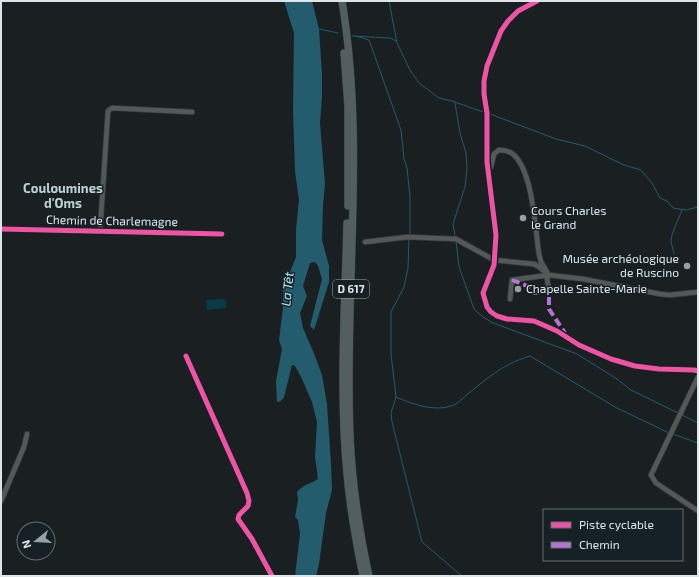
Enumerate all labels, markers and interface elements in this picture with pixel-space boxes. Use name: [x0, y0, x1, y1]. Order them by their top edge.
district label: Couloumines d'Oms: [23, 180, 103, 211]
place label: Cours Charles le Grand: [531, 203, 606, 231]
street label: Chemin de Charlemagne: [46, 212, 178, 228]
marker: Cours Charles le Grand: [518, 213, 528, 223]
place label: Musée archéologique de Ruscino: [562, 251, 679, 279]
marker: Musée archéologique de Ruscino: [682, 261, 692, 271]
water label: La Têt: [277, 271, 297, 307]
road number: D 617: [333, 280, 369, 298]
place label: Chapelle Sainte-Marie: [526, 281, 647, 295]
marker: Chapelle Sainte-Marie: [513, 284, 523, 294]
legend: [543, 509, 683, 561]
text: Piste cyclable: [579, 517, 654, 531]
north arrow: [16, 521, 56, 561]
text: Chemin: [579, 537, 620, 551]
text: N: [19, 538, 33, 550]

